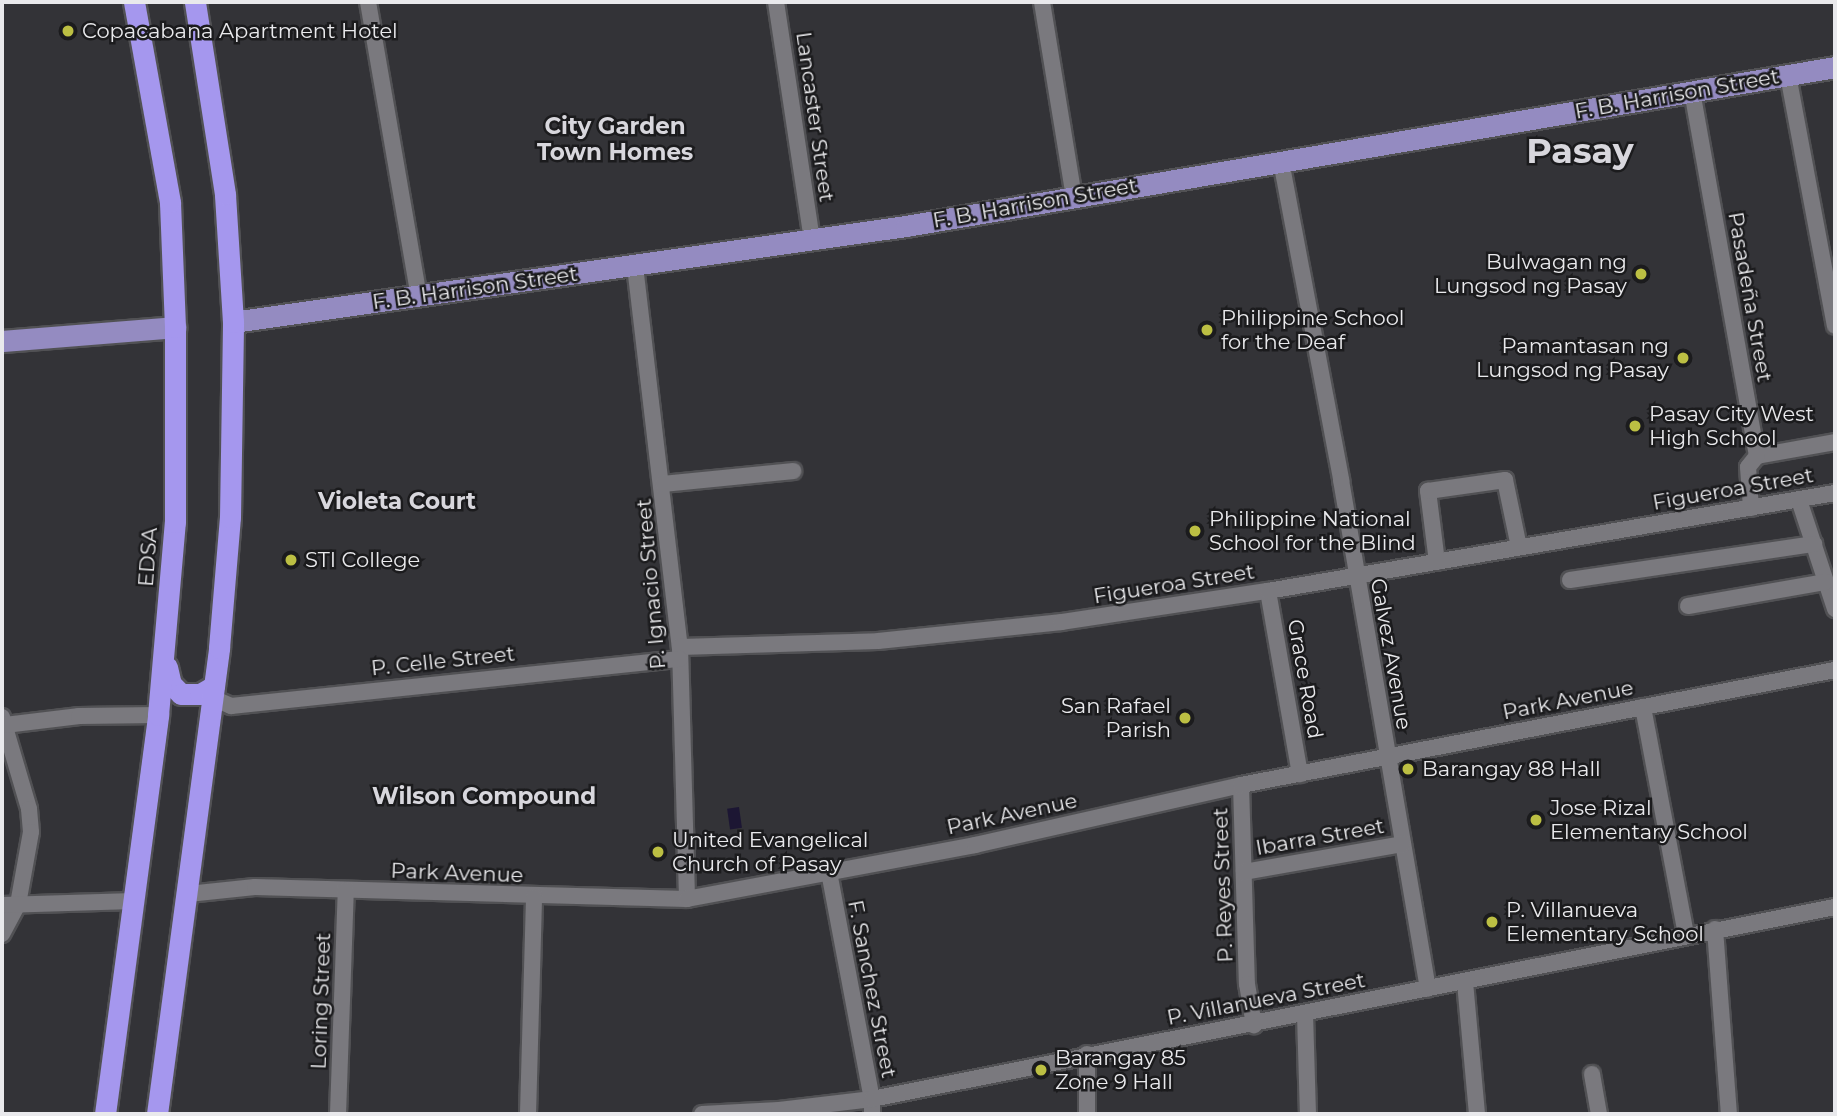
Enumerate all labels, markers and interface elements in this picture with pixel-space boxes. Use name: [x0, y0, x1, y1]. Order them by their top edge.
place label: Copacabana Apartment Hotel: [82, 18, 398, 44]
marker: Copacabana Apartment Hotel: [60, 23, 76, 39]
street label: Lancaster Street: [791, 30, 839, 204]
street label: F. B. Harrison Street: [1573, 64, 1781, 124]
district label: City Garden Town Homes: [537, 112, 693, 166]
district label: Pasay: [1526, 130, 1634, 172]
street label: F. B. Harrison Street: [931, 173, 1139, 233]
street label: Pasadeña Street: [1723, 210, 1777, 384]
place label: Bulwagan ng Lungsod ng Pasay: [1434, 249, 1627, 299]
street label: F. B. Harrison Street: [371, 261, 579, 315]
marker: Bulwagan ng Lungsod ng Pasay: [1633, 266, 1649, 282]
place label: Philippine School for the Deaf: [1221, 305, 1404, 355]
marker: Philippine School for the Deaf: [1199, 322, 1215, 338]
place label: Pamantasan ng Lungsod ng Pasay: [1476, 333, 1669, 383]
marker: Pamantasan ng Lungsod ng Pasay: [1675, 350, 1691, 366]
place label: Pasay City West High School: [1649, 401, 1814, 451]
marker: Pasay City West High School: [1627, 418, 1643, 434]
street label: Figueroa Street: [1651, 462, 1815, 516]
district label: Violeta Court: [318, 487, 476, 515]
street label: P. Ignacio Street: [631, 498, 671, 670]
place label: Philippine National School for the Blind: [1209, 506, 1416, 556]
marker: Philippine National School for the Blind: [1187, 523, 1203, 539]
street label: EDSA: [133, 527, 163, 587]
place label: STI College: [305, 547, 420, 573]
marker: STI College: [283, 552, 299, 568]
street label: Figueroa Street: [1092, 559, 1256, 609]
street label: Galvez Avenue: [1365, 576, 1417, 732]
street label: Grace Road: [1282, 617, 1328, 741]
street label: P. Celle Street: [370, 641, 516, 681]
street label: Park Avenue: [1500, 675, 1636, 725]
place label: San Rafael Parish: [1061, 693, 1171, 743]
marker: San Rafael Parish: [1177, 710, 1193, 726]
place label: Barangay 88 Hall: [1422, 756, 1601, 782]
marker: Barangay 88 Hall: [1400, 761, 1416, 777]
district label: Wilson Compound: [372, 782, 596, 810]
street label: Park Avenue: [944, 788, 1080, 840]
place label: Jose Rizal Elementary School: [1550, 795, 1748, 845]
street label: P. Reyes Street: [1208, 807, 1238, 963]
marker: Jose Rizal Elementary School: [1528, 812, 1544, 828]
street label: Ibarra Street: [1254, 813, 1386, 861]
place label: United Evangelical Church of Pasay: [672, 827, 868, 877]
marker: United Evangelical Church of Pasay: [650, 844, 666, 860]
street label: Park Avenue: [390, 858, 524, 888]
place label: P. Villanueva Elementary School: [1506, 897, 1704, 947]
street label: F. Sanchez Street: [842, 898, 902, 1080]
marker: P. Villanueva Elementary School: [1484, 914, 1500, 930]
street label: Loring Street: [306, 932, 336, 1070]
street label: P. Villanueva Street: [1165, 967, 1367, 1031]
place label: Barangay 85 Zone 9 Hall: [1055, 1045, 1186, 1095]
marker: Barangay 85 Zone 9 Hall: [1033, 1062, 1049, 1078]

